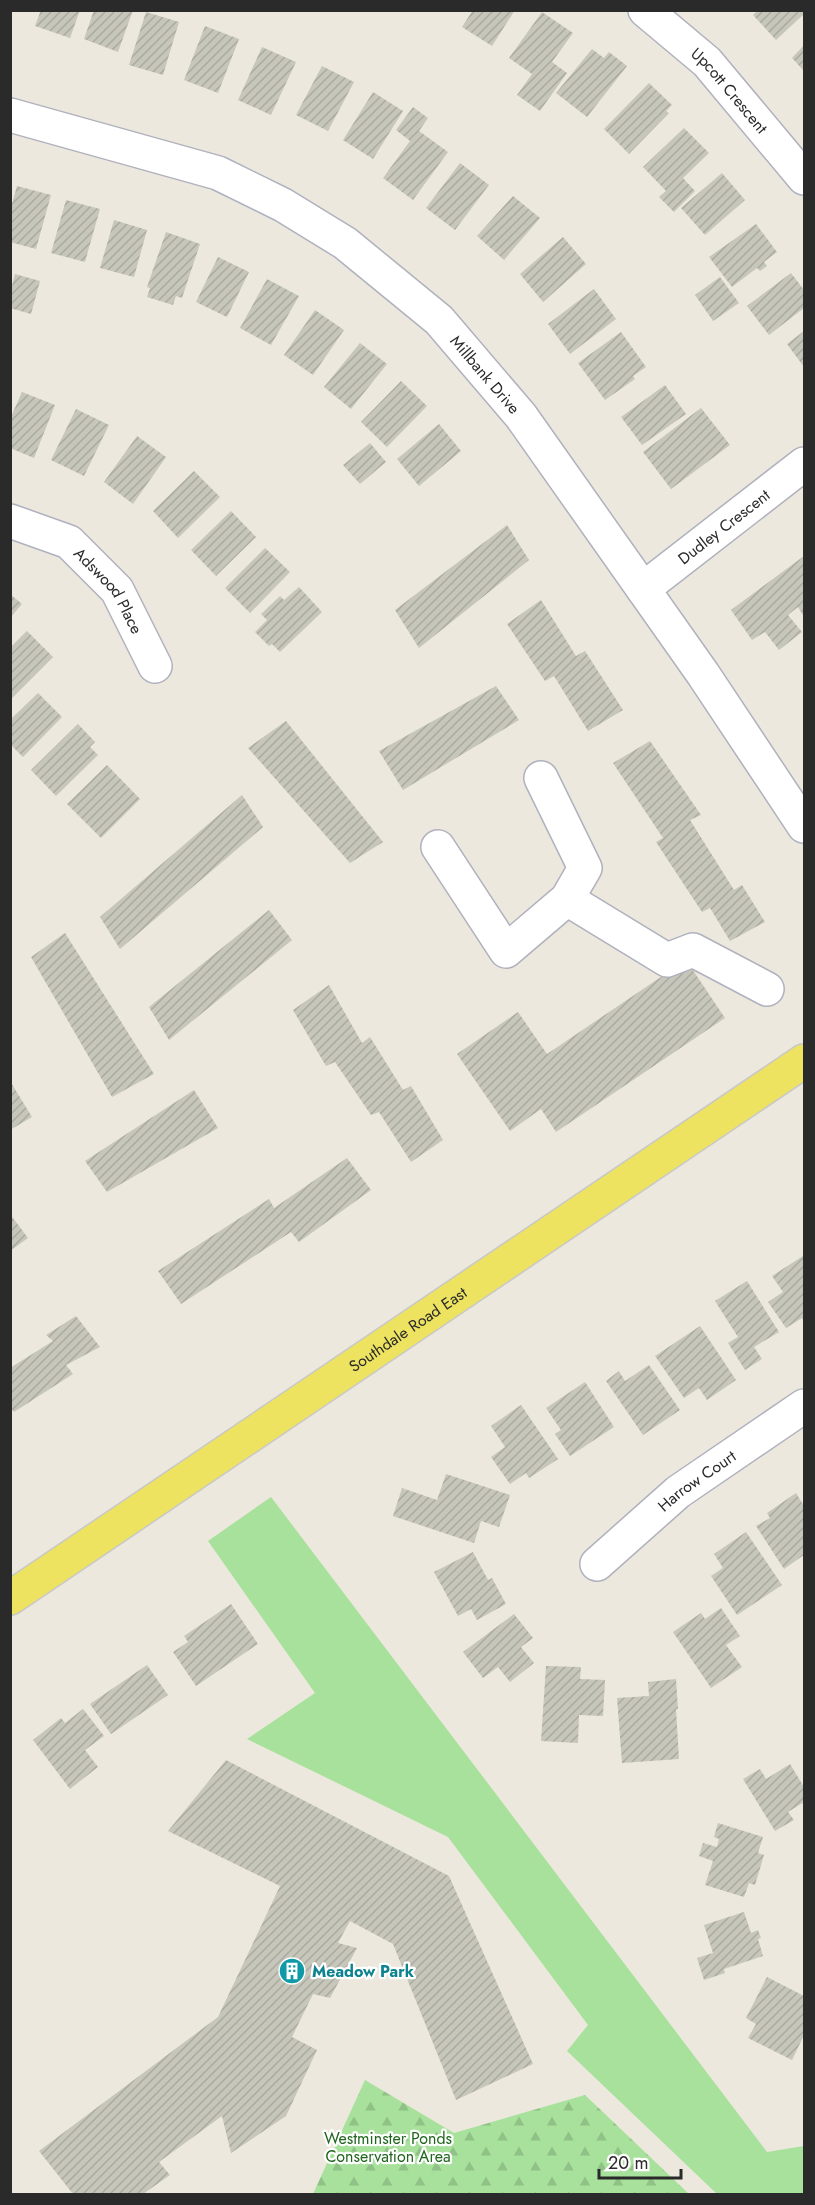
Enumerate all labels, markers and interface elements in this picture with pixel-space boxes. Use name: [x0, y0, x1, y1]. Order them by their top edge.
street label: Upcott Crescent: [686, 42, 773, 138]
street label: Millbank Drive: [445, 330, 526, 419]
street label: Dudley Crescent: [673, 483, 775, 570]
street label: Adswood Place: [69, 542, 149, 638]
street label: Southdale Road East: [344, 1281, 471, 1377]
street label: Harrow Court: [652, 1444, 740, 1517]
building icon: Meadow Park: [277, 1956, 307, 1986]
place label: Meadow Park: [312, 1960, 415, 1983]
park label: Westminster Ponds Conservation Area: [324, 2127, 452, 2168]
scale bar: [599, 2142, 682, 2180]
text: 20 m: [608, 2150, 648, 2176]

